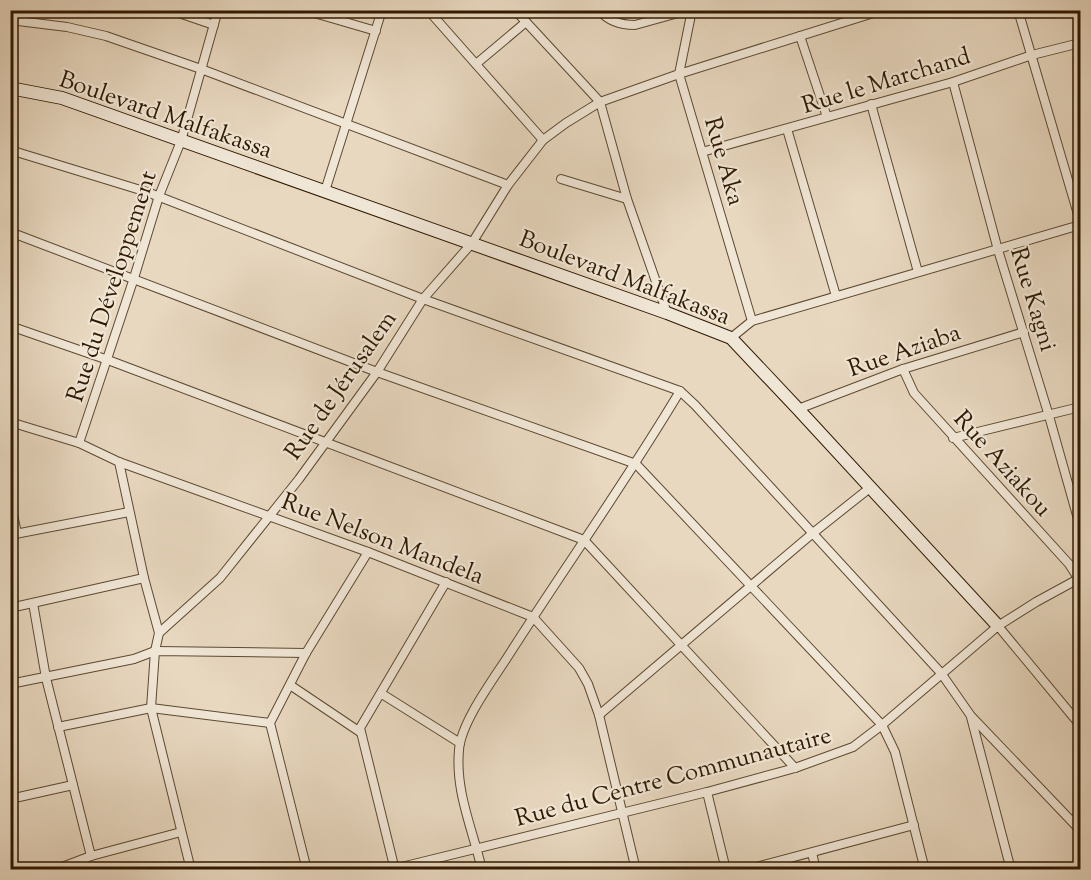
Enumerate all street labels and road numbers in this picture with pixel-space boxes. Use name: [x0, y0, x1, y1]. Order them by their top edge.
street label: Rue le Marchand: [798, 40, 975, 124]
street label: Boulevard Malfakassa: [54, 63, 277, 168]
street label: Rue Aka: [694, 113, 752, 210]
street label: Rue du Développement: [59, 167, 166, 407]
street label: Boulevard Malfakassa: [514, 223, 735, 335]
street label: Rue Kagni: [1000, 243, 1064, 356]
street label: Rue de Jérusalem: [277, 305, 406, 468]
street label: Rue Aziaba: [844, 317, 966, 387]
street label: Rue Aziakou: [944, 404, 1059, 525]
street label: Rue Nelson Mandela: [276, 486, 488, 594]
street label: Rue du Centre Communautaire: [512, 719, 835, 837]

